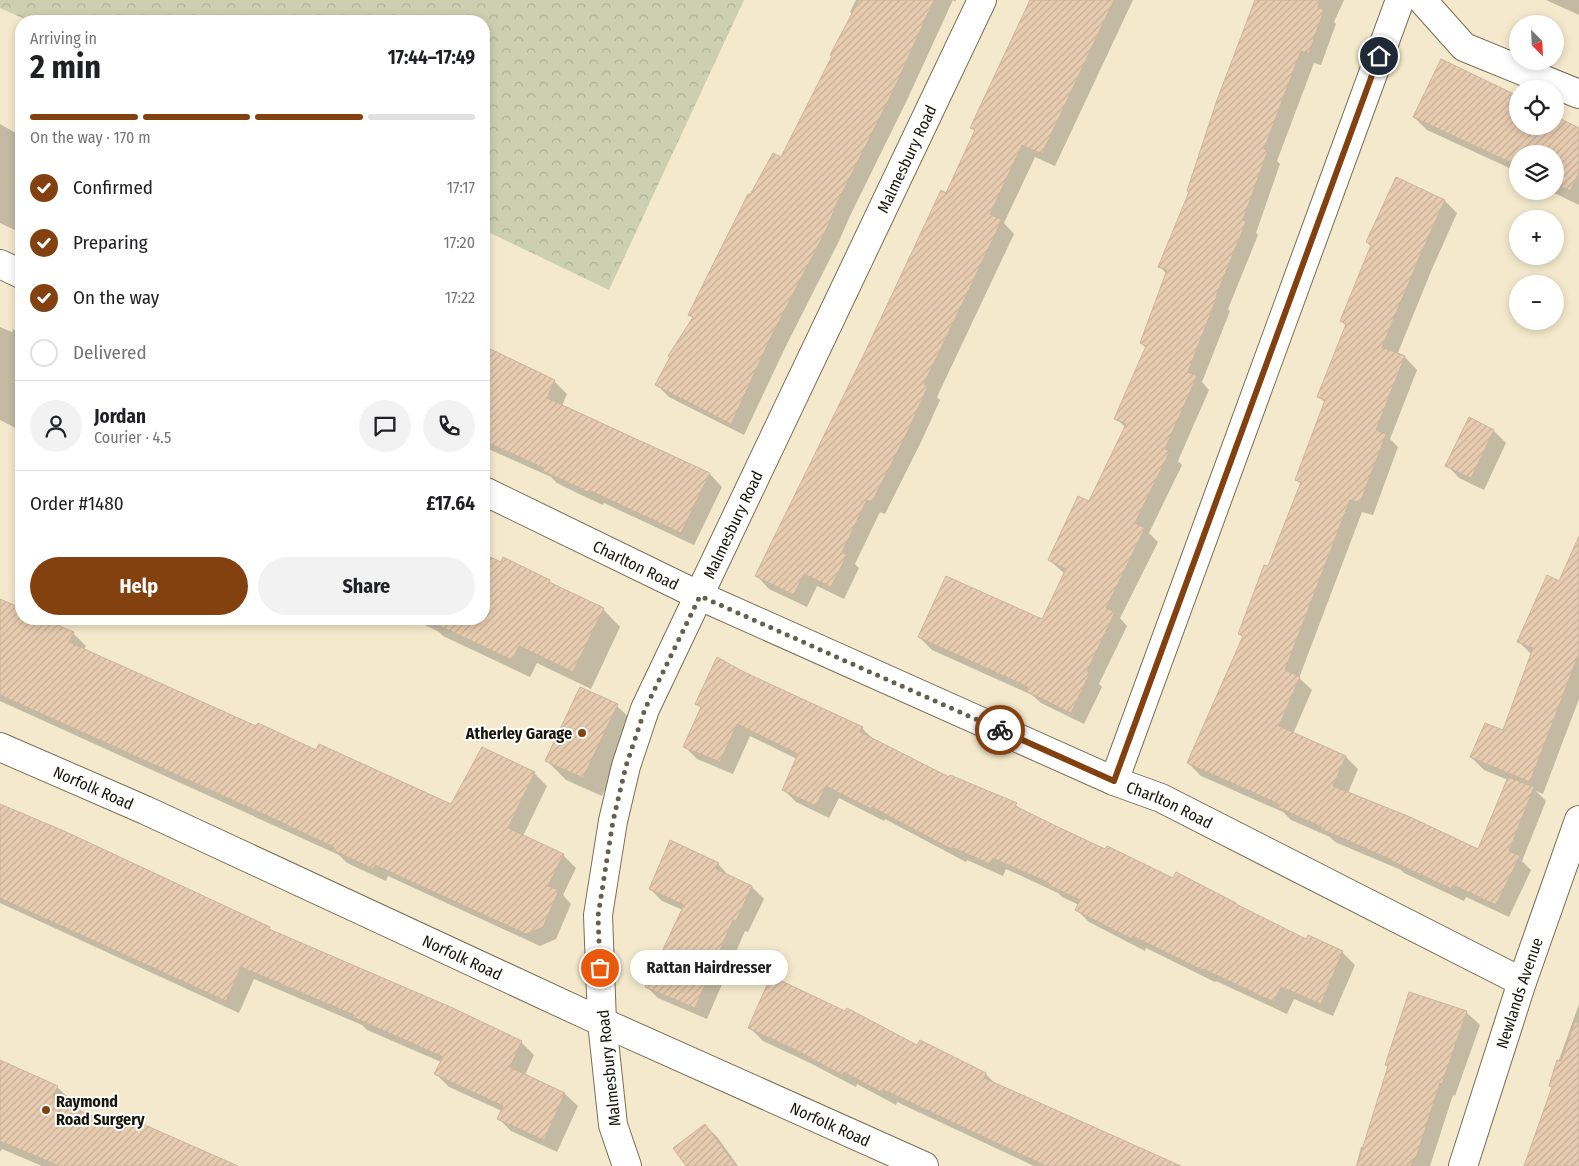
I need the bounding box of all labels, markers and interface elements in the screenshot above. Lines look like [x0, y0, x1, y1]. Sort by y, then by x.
north arrow [1509, 15, 1564, 70]
map controls [1509, 15, 1564, 330]
text: Arriving in [30, 29, 97, 48]
pin [1358, 35, 1400, 77]
icon: home [1365, 42, 1393, 70]
text: 17:44–17:49 [388, 46, 475, 69]
text: 2 min [30, 48, 101, 86]
button: locate [1509, 80, 1564, 135]
street label: Malmesbury Road [873, 102, 940, 216]
text: On the way · 170 m [30, 128, 150, 147]
button: layers [1509, 145, 1564, 200]
icon: check [30, 174, 58, 202]
text: Confirmed [73, 176, 153, 199]
text: 17:17 [447, 178, 475, 197]
button: + [1509, 210, 1564, 265]
icon: check [30, 229, 58, 257]
text: Preparing [73, 231, 148, 254]
text: 17:20 [443, 233, 475, 252]
button: − [1509, 275, 1564, 330]
icon: check [30, 284, 58, 312]
text: On the way [73, 286, 159, 309]
text: 17:22 [445, 288, 475, 307]
text: Delivered [73, 341, 147, 364]
button: person [30, 400, 82, 452]
button: chat [359, 400, 411, 452]
button: phone [423, 400, 475, 452]
text: Jordan [94, 405, 146, 428]
text: Courier · 4.5 [94, 428, 171, 447]
street label: Malmesbury Road [699, 468, 766, 581]
text: Order #1480 [30, 492, 124, 515]
text: £17.64 [426, 492, 475, 515]
street label: Charlton Road [590, 536, 682, 594]
button: Help [30, 557, 248, 615]
button: Share [258, 557, 475, 615]
courier [975, 705, 1025, 755]
icon: bike [986, 716, 1014, 744]
place label: Atherley Garage [465, 724, 572, 743]
marker: Atherley Garage [576, 727, 588, 739]
street label: Norfolk Road [51, 762, 137, 813]
street label: Charlton Road [1124, 777, 1216, 832]
street label: Norfolk Road [420, 931, 505, 984]
street label: Newlands Avenue [1492, 935, 1546, 1051]
pin [579, 947, 621, 989]
callout: Rattan Hairdresser [630, 950, 788, 986]
icon: bag [586, 954, 614, 982]
text: Rattan Hairdresser [647, 958, 771, 977]
street label: Malmesbury Road [593, 1009, 625, 1127]
place label: Raymond Road Surgery [56, 1092, 145, 1129]
street label: Norfolk Road [787, 1098, 873, 1150]
marker: Raymond Road Surgery [40, 1104, 52, 1116]

